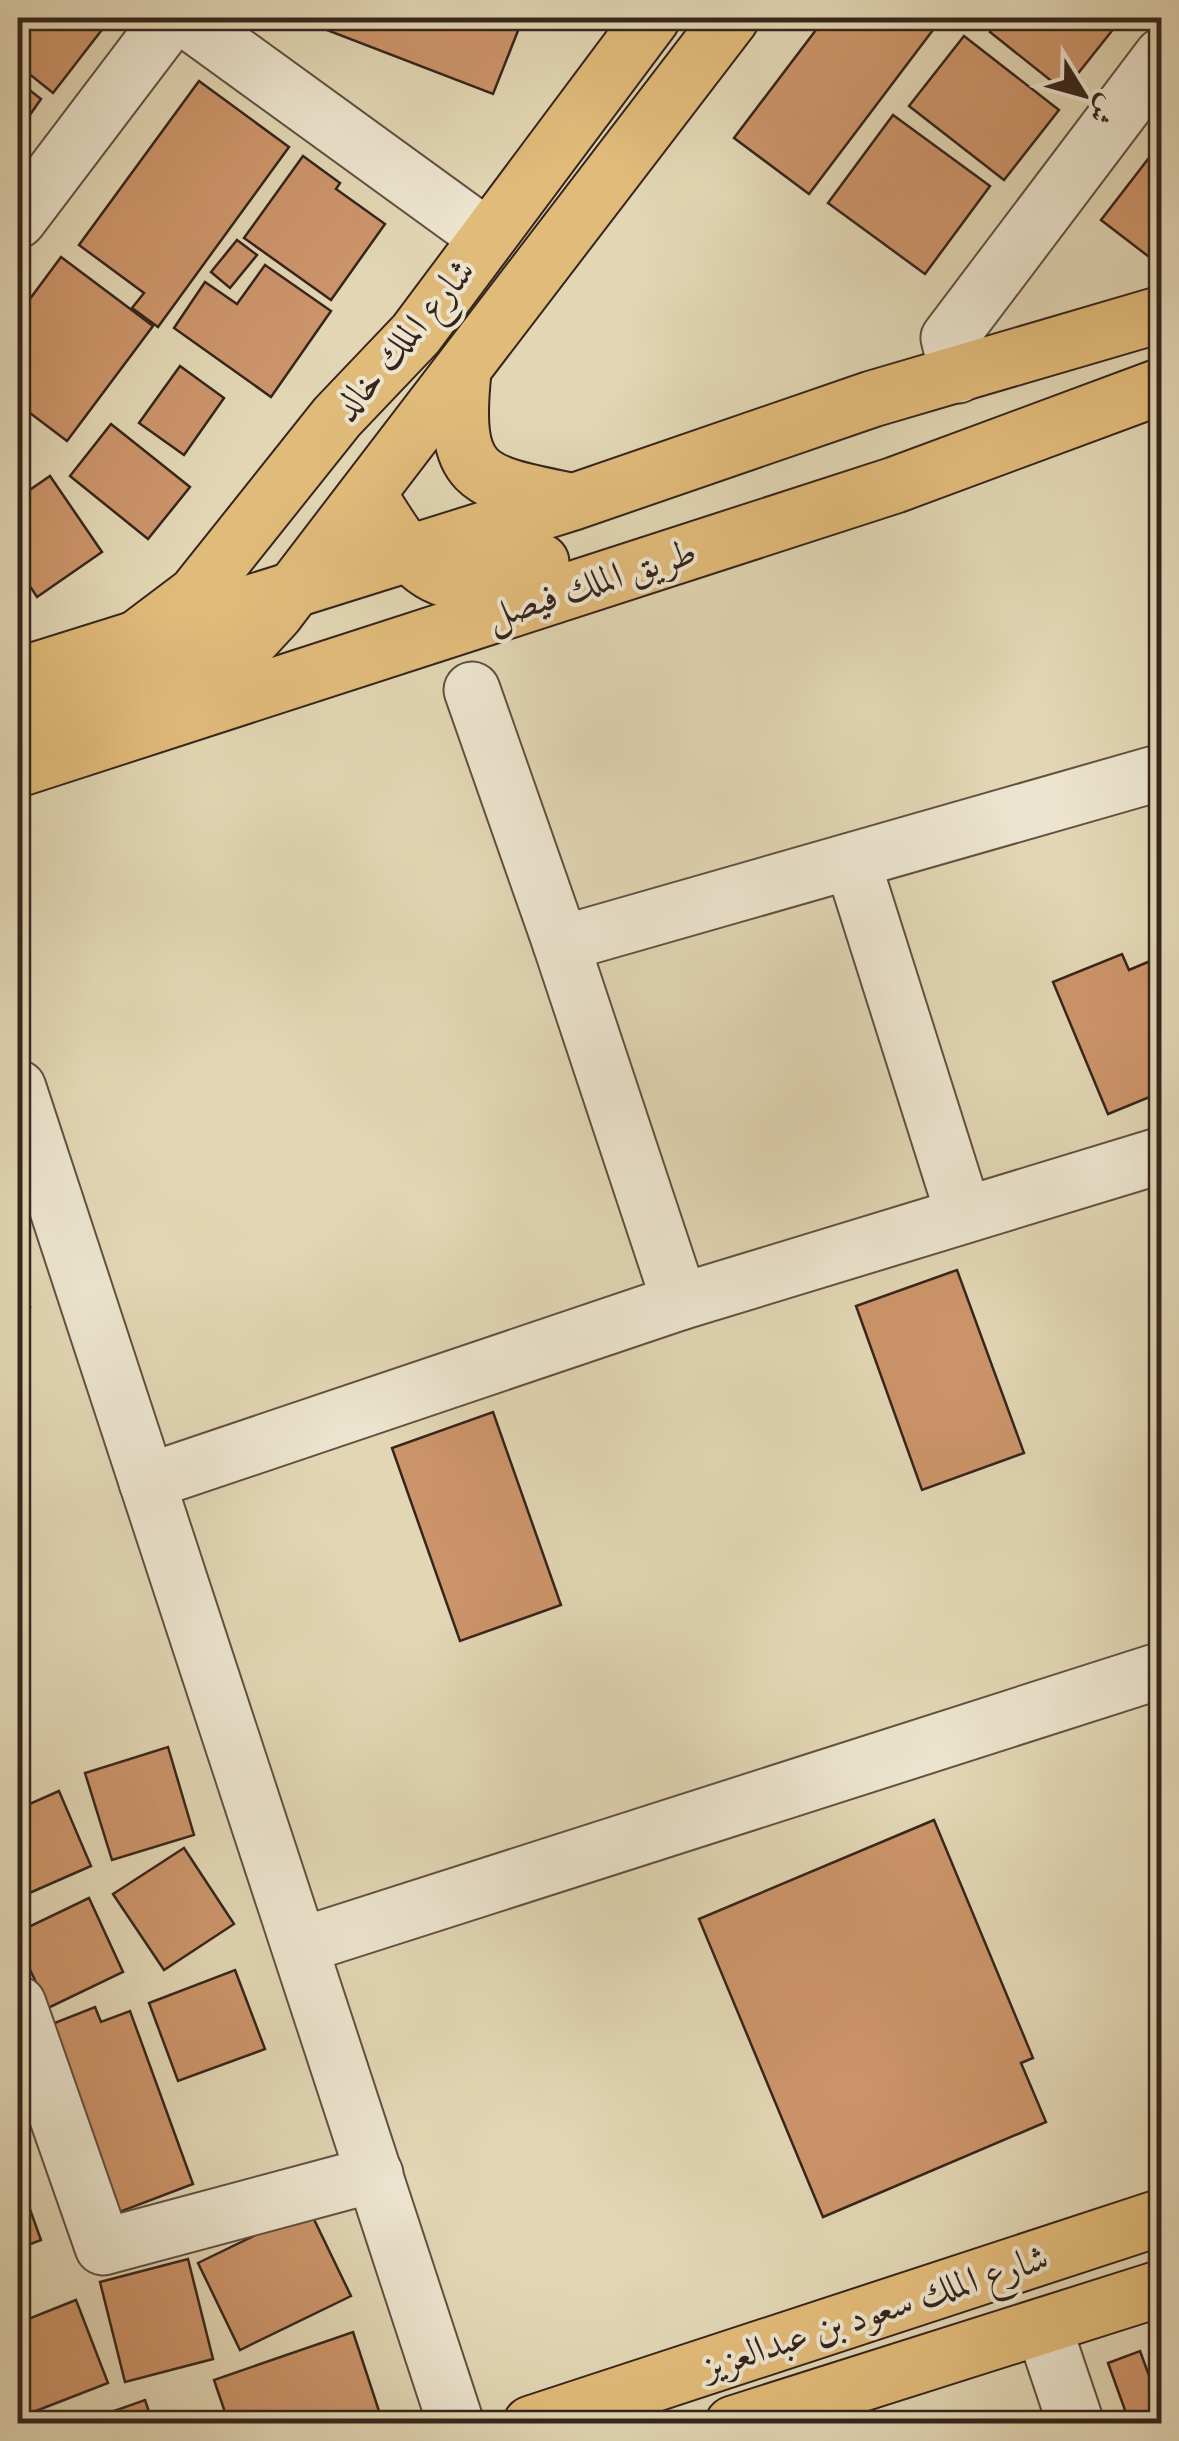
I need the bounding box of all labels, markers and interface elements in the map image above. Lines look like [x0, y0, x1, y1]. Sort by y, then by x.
north arrow [1034, 45, 1134, 145]
text: ش [1077, 85, 1126, 131]
street label: شارع الملك خالد [322, 248, 490, 435]
street label: طريق الملك فيصل [480, 527, 704, 646]
street label: شارع الملك سعود بن عبدالعزيز [692, 2233, 1056, 2397]

